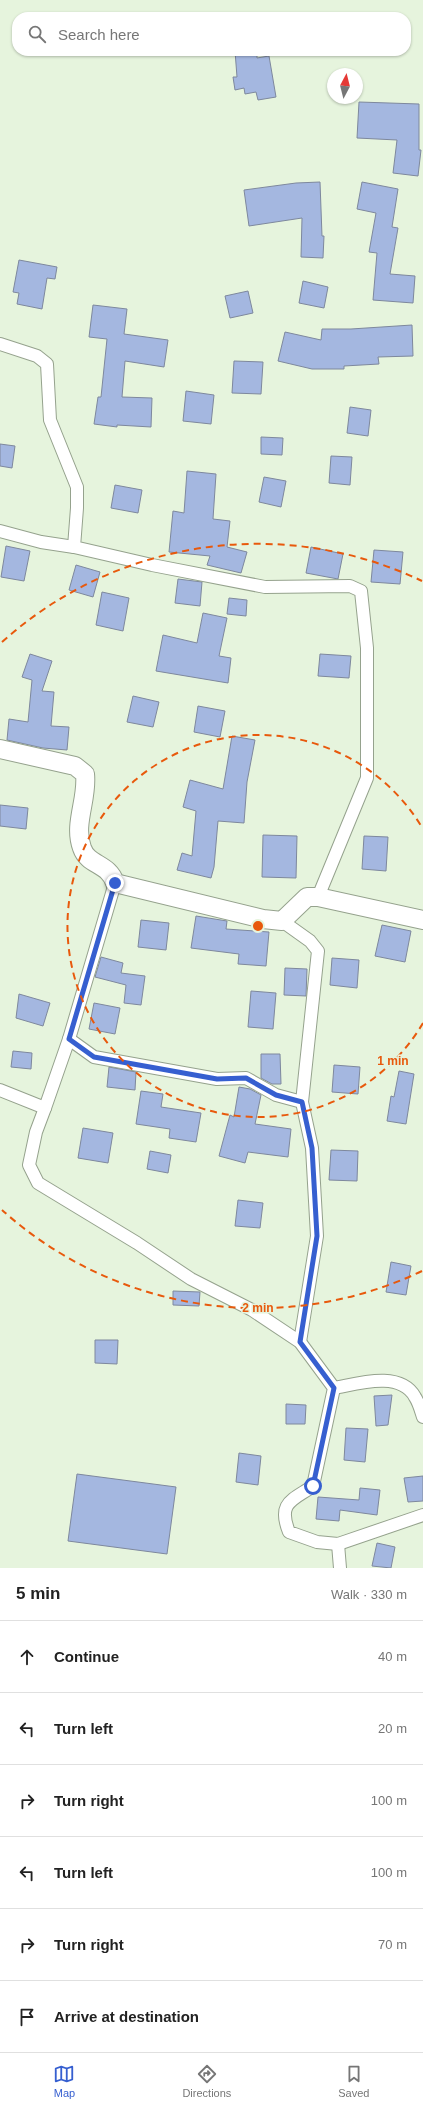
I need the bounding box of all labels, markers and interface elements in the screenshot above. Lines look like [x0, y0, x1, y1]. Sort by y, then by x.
search box [12, 12, 411, 56]
icon: search [26, 23, 48, 45]
text: Search here [58, 26, 140, 43]
north arrow [327, 68, 363, 104]
route end [106, 874, 124, 892]
centre of rings [251, 919, 265, 933]
text: 1 min [377, 1054, 409, 1068]
text: 2 min [242, 1301, 274, 1315]
route start [304, 1477, 322, 1495]
text: 5 min [16, 1584, 60, 1603]
text: Walk · 330 m [331, 1587, 407, 1602]
icon: ahead [16, 1646, 38, 1668]
text: Continue [54, 1648, 119, 1665]
text: 40 m [378, 1649, 407, 1664]
icon: left [16, 1718, 38, 1740]
text: Turn left [54, 1720, 113, 1737]
text: 20 m [378, 1721, 407, 1736]
icon: right [16, 1790, 38, 1812]
text: Turn right [54, 1792, 124, 1809]
text: 100 m [371, 1793, 407, 1808]
icon: left [16, 1862, 38, 1884]
text: Turn left [54, 1864, 113, 1881]
text: 100 m [371, 1865, 407, 1880]
icon: right [16, 1934, 38, 1956]
text: Turn right [54, 1936, 124, 1953]
text: 70 m [378, 1937, 407, 1952]
icon: arrive [16, 2006, 38, 2028]
text: Arrive at destination [54, 2008, 199, 2025]
tab: Map [53, 2063, 75, 2099]
tab: Directions [182, 2063, 231, 2099]
tab: Saved [338, 2063, 369, 2099]

